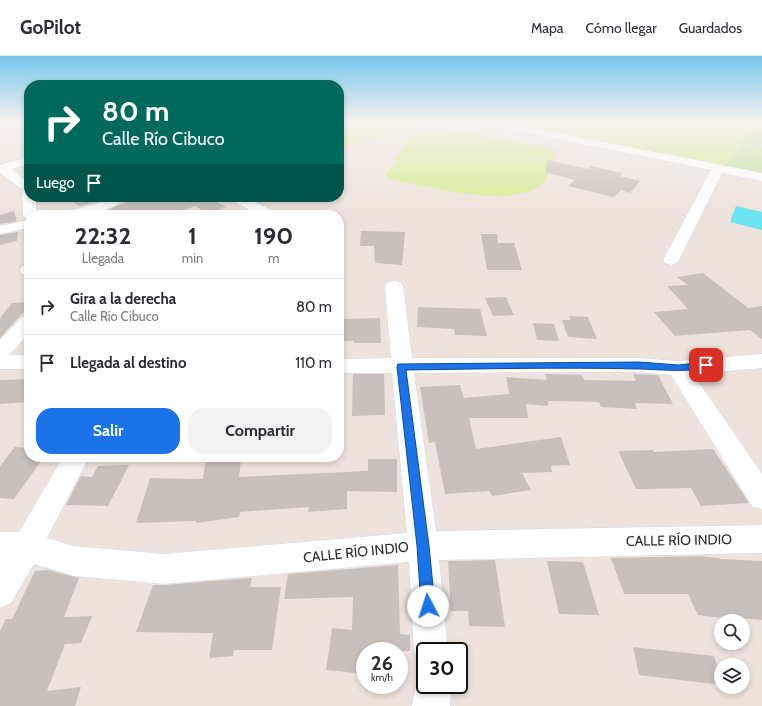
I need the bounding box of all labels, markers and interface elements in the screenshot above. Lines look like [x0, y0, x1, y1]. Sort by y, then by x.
text: GoPilot [20, 16, 81, 39]
text: Mapa [531, 19, 564, 37]
text: Cómo llegar [586, 19, 657, 37]
text: Guardados [679, 19, 742, 37]
text: 80 m [102, 94, 169, 128]
icon: right [36, 96, 88, 148]
text: Calle Río Cibuco [102, 128, 225, 150]
icon: arrive [83, 172, 105, 194]
text: Luego [36, 174, 75, 192]
text: 22:32 [75, 221, 131, 250]
text: 1 [188, 221, 197, 250]
text: 190 [254, 221, 293, 250]
text: Llegada [82, 250, 124, 266]
text: min [182, 250, 203, 266]
text: m [268, 250, 279, 266]
text: Gira a la derecha [70, 290, 176, 308]
icon: right [36, 296, 58, 318]
text: 80 m [296, 298, 332, 316]
text: Calle Río Cibuco [70, 308, 159, 324]
pin [689, 348, 723, 382]
icon: arrive [36, 352, 58, 374]
text: Llegada al destino [70, 354, 186, 372]
text: 110 m [295, 354, 332, 372]
icon: arrive [695, 354, 717, 376]
button: Salir [36, 408, 180, 454]
button: Compartir [188, 408, 332, 454]
street label: CALLE RÍO INDIO [626, 530, 732, 550]
street label: CALLE RÍO INDIO [302, 537, 410, 566]
position arrow [407, 585, 449, 627]
map controls [714, 614, 750, 694]
button: search [714, 614, 750, 650]
speed limit sign: 30 [416, 642, 468, 694]
text: 26 [371, 651, 393, 675]
button: layers [714, 658, 750, 694]
text: km/h [371, 671, 393, 684]

